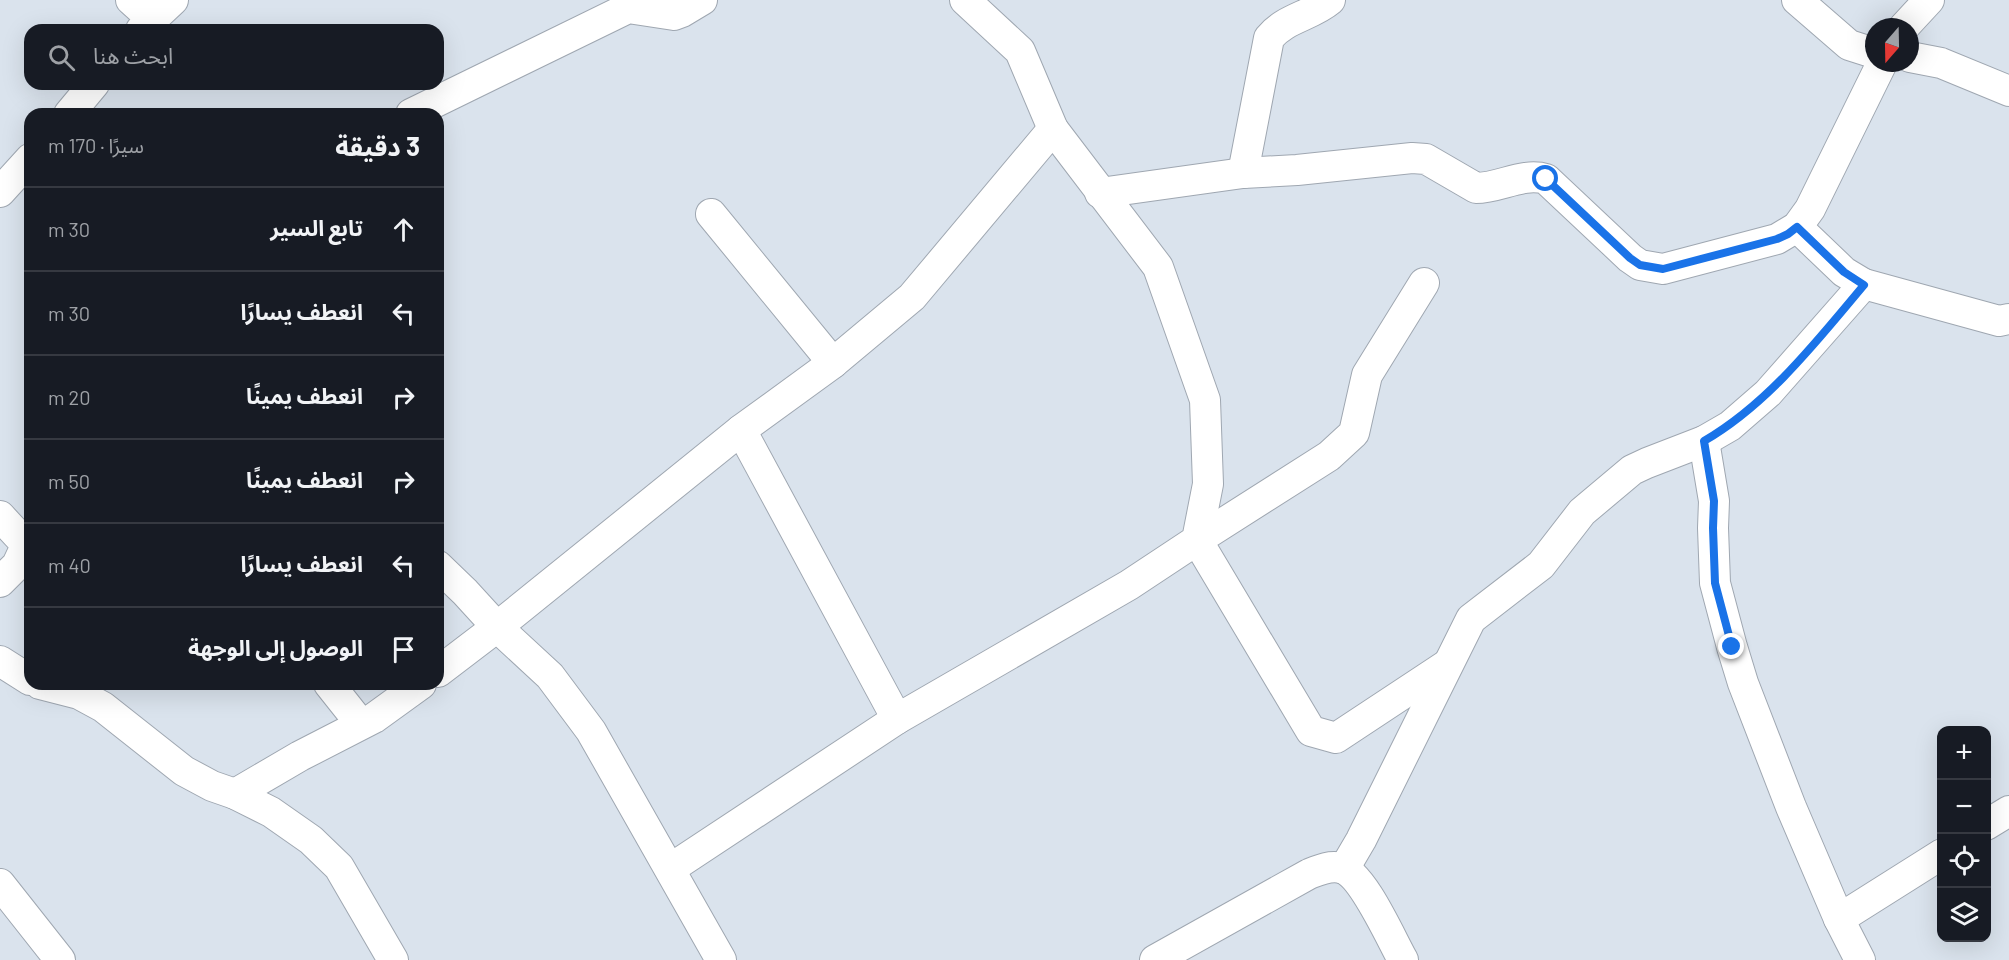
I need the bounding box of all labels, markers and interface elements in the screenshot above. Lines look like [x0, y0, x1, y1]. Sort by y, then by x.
north arrow [1865, 18, 1919, 72]
search box [24, 24, 444, 90]
icon: search [45, 41, 78, 74]
text: ابحث هنا [93, 42, 173, 68]
text: 3 دقيقة [335, 130, 420, 161]
text: سيرًا · 170 m [48, 133, 144, 157]
route start [1532, 165, 1558, 191]
icon: ahead [387, 213, 420, 246]
text: تابع السير [270, 214, 363, 240]
text: 30 m [48, 217, 90, 241]
icon: left [387, 297, 420, 330]
text: انعطف يسارًا [240, 298, 363, 324]
text: 30 m [48, 301, 90, 325]
icon: right [387, 381, 420, 414]
text: انعطف يمينًا [246, 382, 363, 408]
text: 20 m [48, 385, 91, 409]
icon: right [387, 465, 420, 498]
text: انعطف يمينًا [246, 466, 363, 492]
text: 50 m [48, 469, 90, 493]
icon: left [387, 549, 420, 582]
text: انعطف يسارًا [240, 550, 363, 576]
text: 40 m [48, 553, 91, 577]
icon: arrive [387, 633, 420, 666]
route end [1718, 633, 1744, 659]
text: الوصول إلى الوجهة [188, 634, 363, 660]
map controls [1937, 726, 1991, 942]
button: + [1937, 726, 1991, 780]
button: − [1937, 780, 1991, 834]
button: locate [1937, 834, 1991, 888]
button: layers [1937, 888, 1991, 942]

